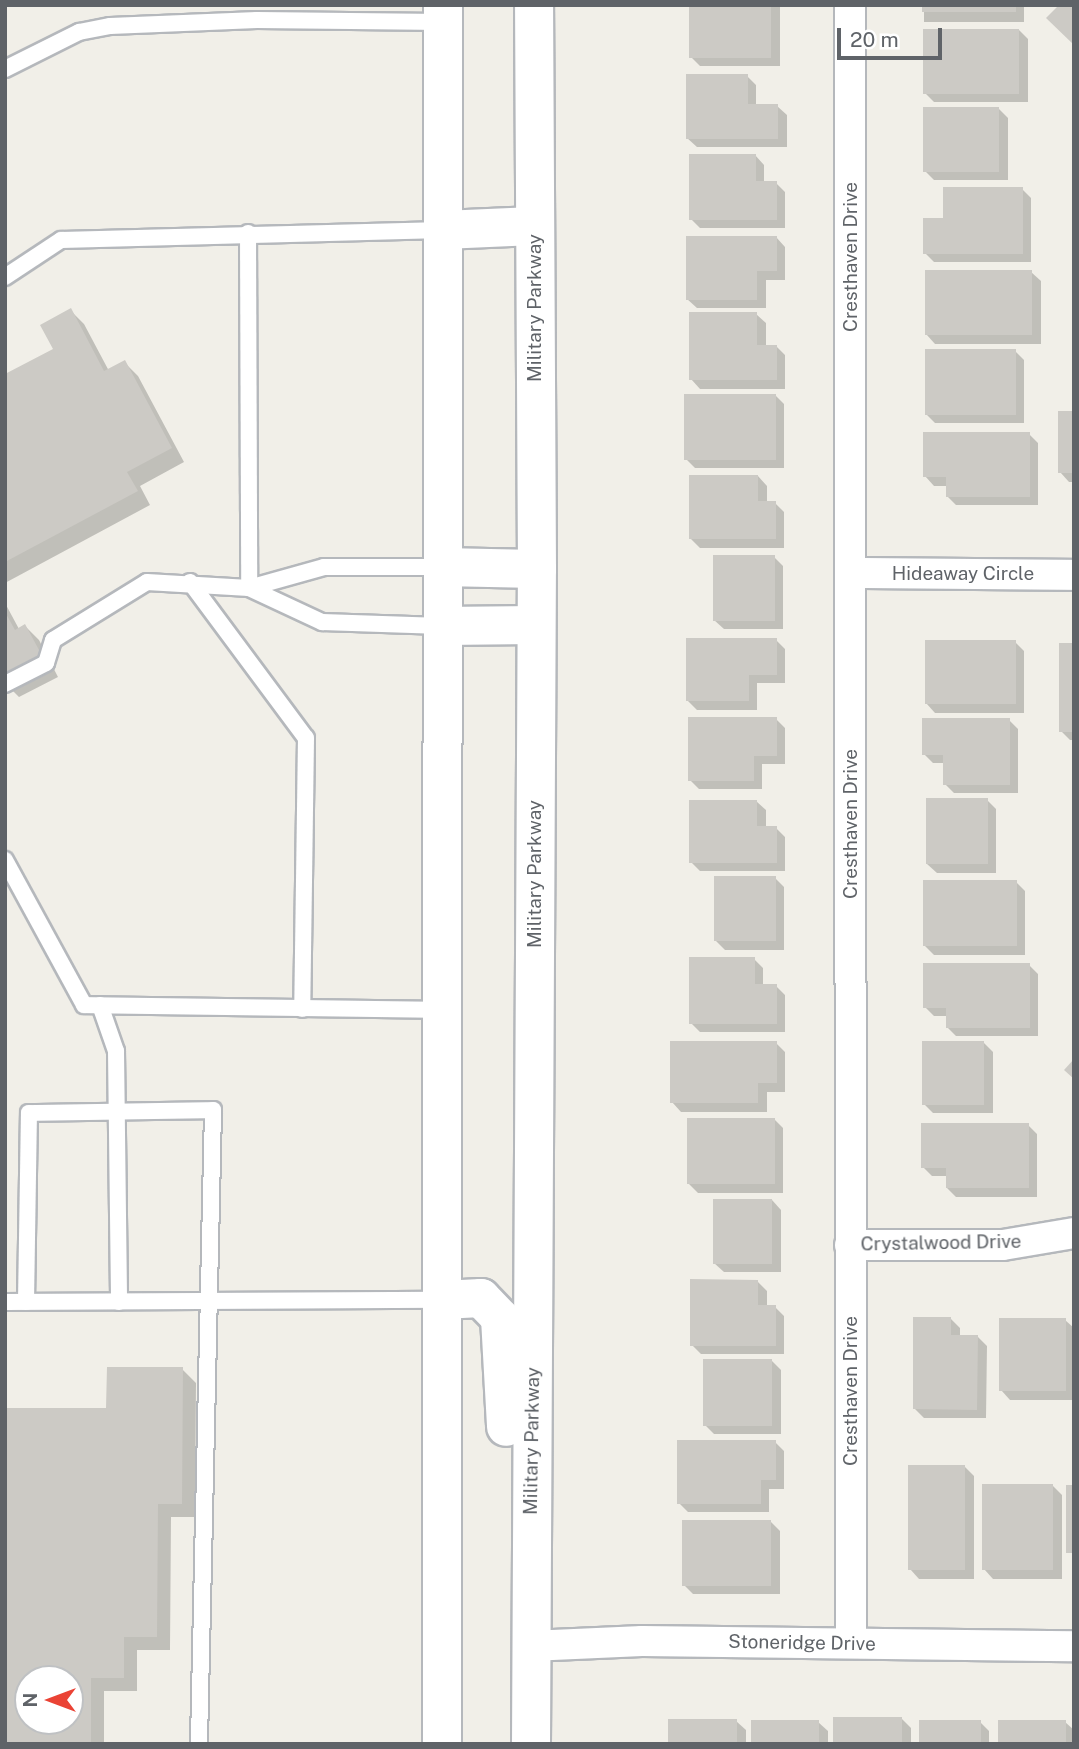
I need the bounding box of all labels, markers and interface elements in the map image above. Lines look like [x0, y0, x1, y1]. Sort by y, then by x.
scale bar [841, 14, 946, 58]
text: 20 m [850, 27, 899, 52]
street label: Cresthaven Drive [840, 182, 862, 332]
street label: Military Parkway [524, 234, 546, 382]
street label: Hideaway Circle [892, 563, 1034, 585]
street label: Cresthaven Drive [840, 749, 862, 899]
street label: Military Parkway [524, 800, 546, 948]
street label: Crystalwood Drive [860, 1230, 1022, 1256]
street label: Cresthaven Drive [840, 1316, 862, 1466]
street label: Military Parkway [519, 1367, 545, 1515]
street label: Stoneridge Drive [728, 1630, 876, 1656]
north arrow [14, 1665, 84, 1735]
text: N [19, 1693, 41, 1707]

